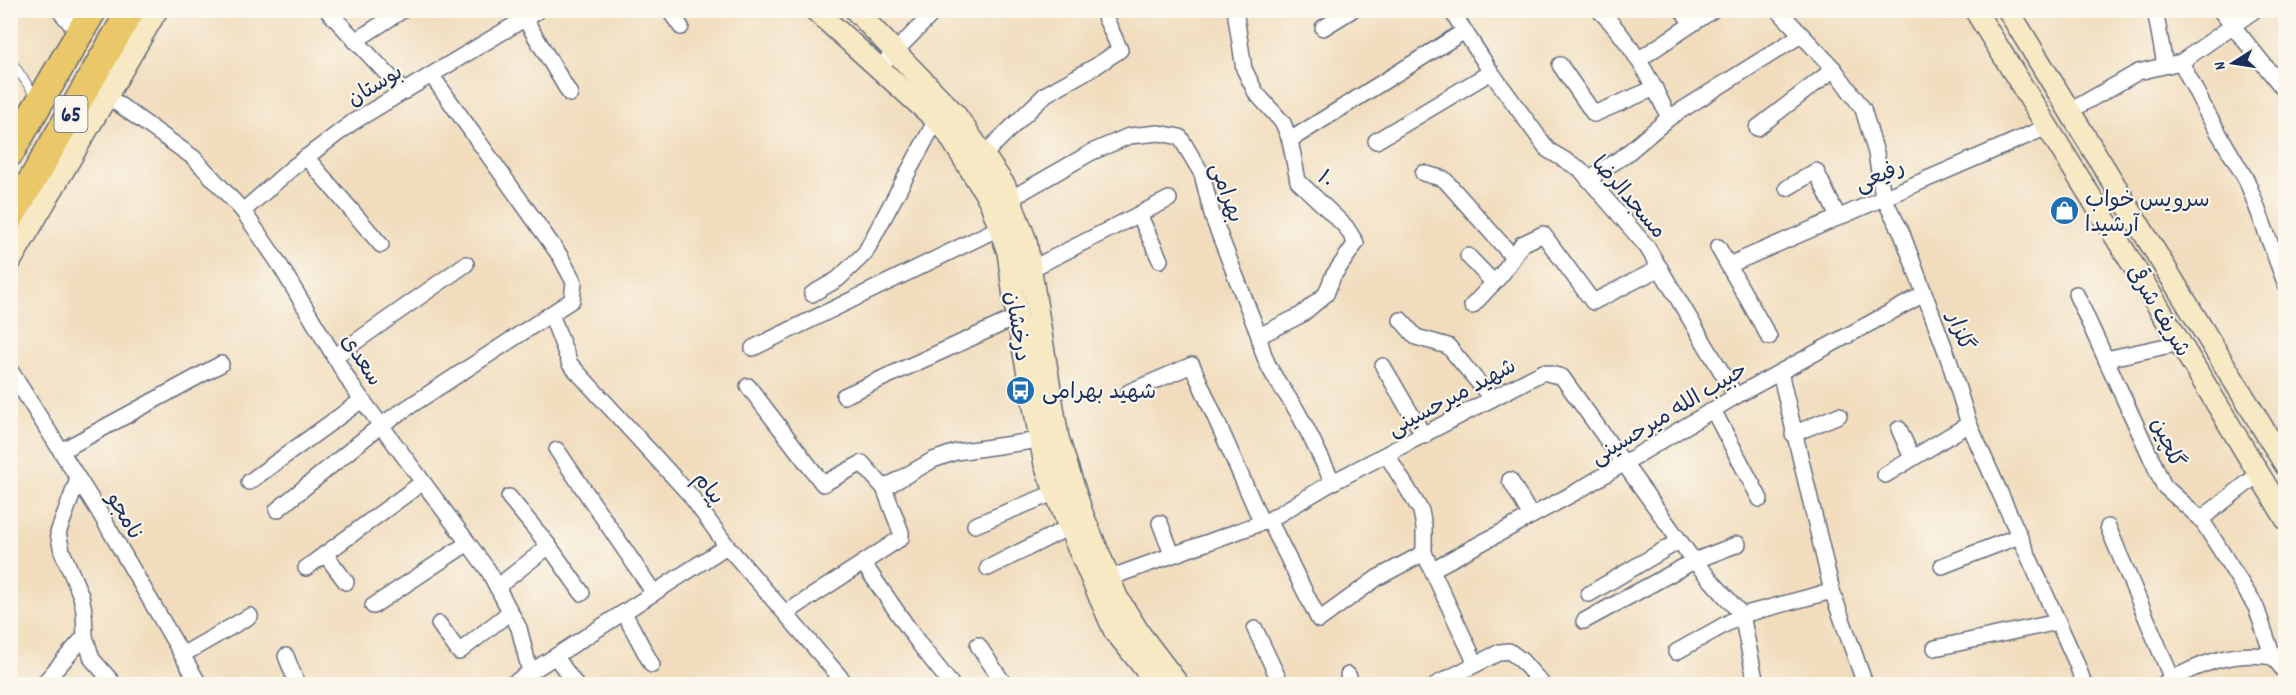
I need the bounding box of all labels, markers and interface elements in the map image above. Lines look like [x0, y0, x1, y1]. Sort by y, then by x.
north arrow [2203, 33, 2263, 93]
street label: بوستان [342, 58, 410, 116]
text: N [2209, 59, 2233, 72]
road number: 65 [54, 96, 88, 132]
street label: مسجدالرضا [1583, 150, 1672, 247]
street label: رفیعی [1851, 153, 1910, 201]
street label: بهرامی [1200, 159, 1249, 227]
street label: ۱۰ [1308, 164, 1341, 197]
place label: سرویس خواب آرشیدا [2085, 186, 2210, 242]
shop icon: سرویس خواب آرشیدا [2048, 195, 2080, 227]
street label: شریف شرقی [2117, 259, 2198, 364]
street label: درخشان [995, 289, 1036, 364]
street label: گلزار [1937, 307, 1980, 356]
street label: سعدی [331, 328, 389, 393]
street label: شهید میرحسینی [1383, 352, 1522, 446]
street label: حبیب الله میرحسینی [1585, 356, 1754, 474]
bus stop icon: شهید بهرامی [1005, 374, 1037, 406]
place label: شهید بهرامی [1042, 378, 1156, 409]
street label: گلچین [2141, 413, 2191, 474]
street label: پیام [684, 466, 730, 513]
street label: نامجو [96, 486, 149, 546]

